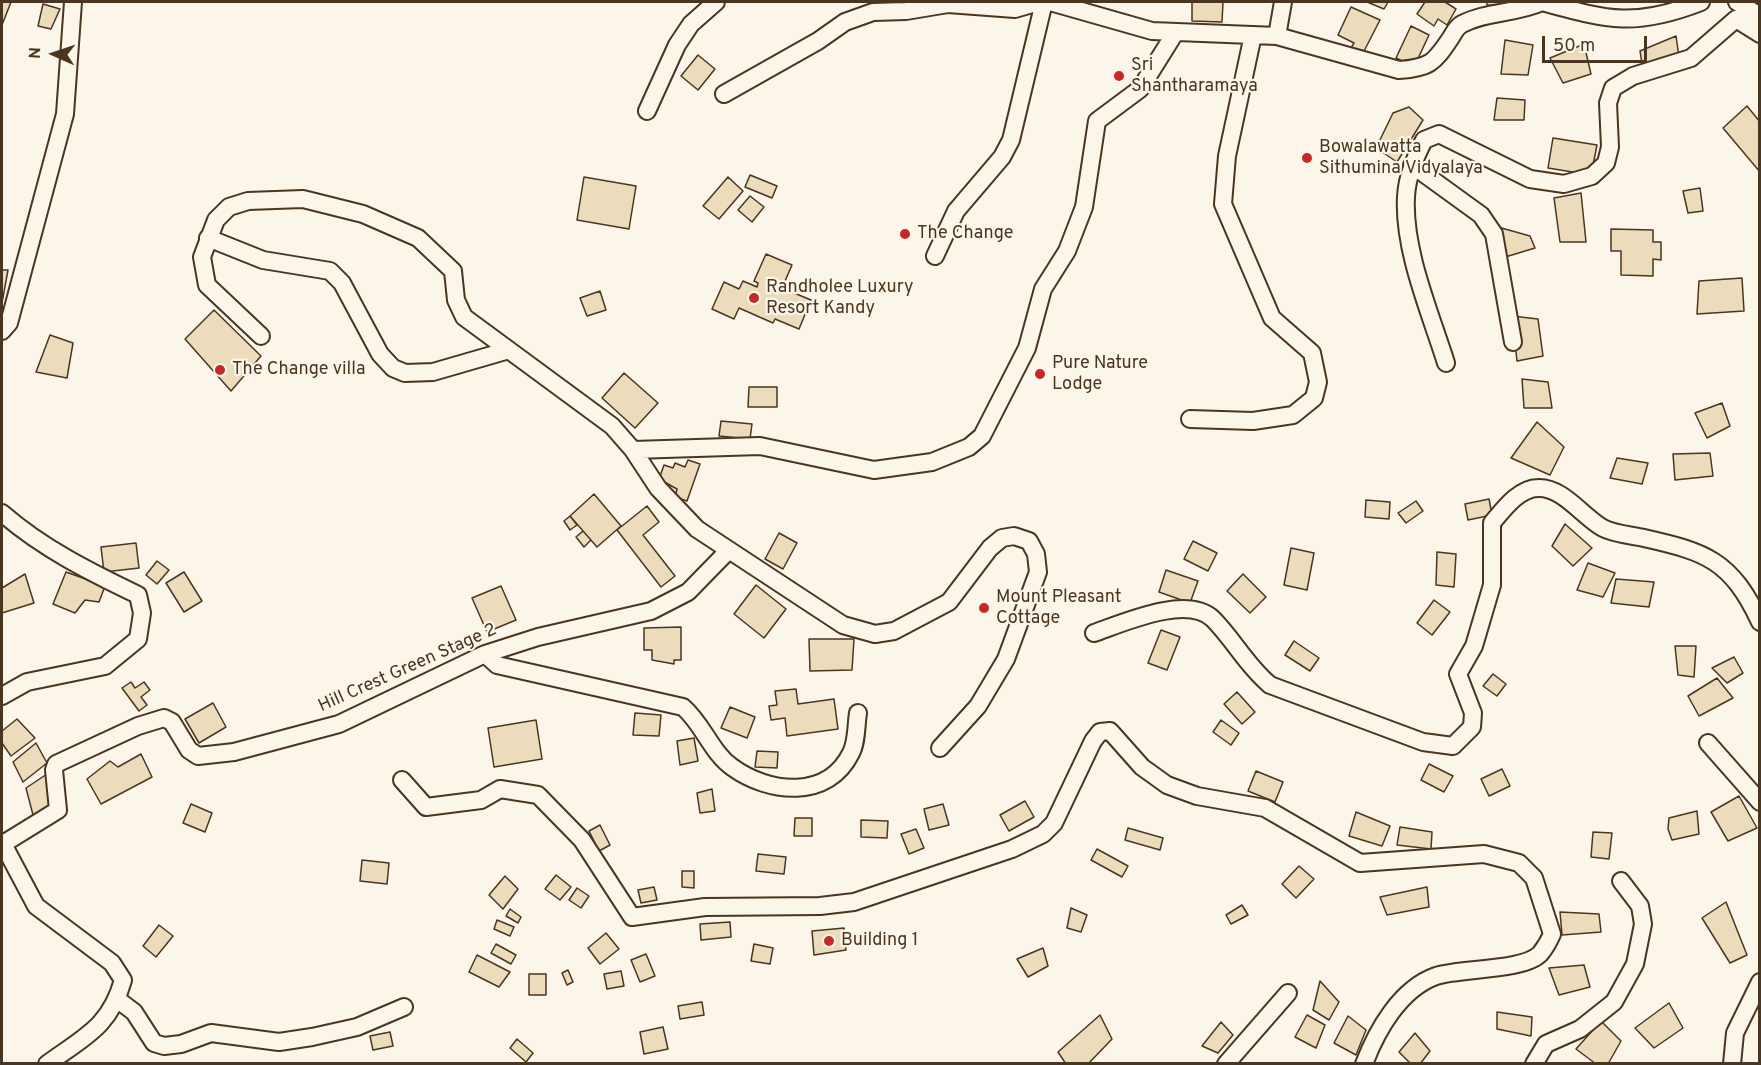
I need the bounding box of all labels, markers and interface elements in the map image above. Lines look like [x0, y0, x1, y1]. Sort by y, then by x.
north arrow [24, 24, 84, 84]
scale bar [1545, 24, 1650, 62]
text: 50 m [1553, 35, 1595, 58]
text: N [26, 47, 46, 59]
place label: Sri Shantharamaya [1131, 55, 1258, 98]
marker: Sri Shantharamaya [1112, 69, 1126, 83]
place label: Bowalawatta Sithumina Vidyalaya [1319, 137, 1483, 180]
marker: Bowalawatta Sithumina Vidyalaya [1300, 151, 1314, 165]
place label: The Change [917, 223, 1014, 245]
marker: The Change [898, 227, 912, 241]
place label: Randholee Luxury Resort Kandy [766, 277, 913, 320]
marker: Randholee Luxury Resort Kandy [747, 291, 761, 305]
place label: Pure Nature Lodge [1052, 353, 1148, 395]
place label: The Change villa [232, 359, 365, 381]
marker: The Change villa [213, 363, 227, 377]
marker: Pure Nature Lodge [1033, 367, 1047, 381]
place label: Mount Pleasant Cottage [996, 587, 1121, 630]
marker: Mount Pleasant Cottage [977, 601, 991, 615]
street label: Hill Crest Green Stage 2 [315, 620, 501, 718]
place label: Building 1 [841, 930, 918, 952]
marker: Building 1 [822, 934, 836, 948]

